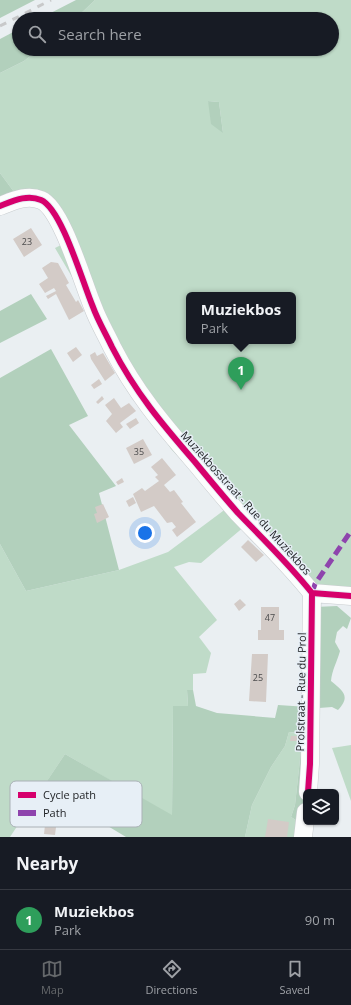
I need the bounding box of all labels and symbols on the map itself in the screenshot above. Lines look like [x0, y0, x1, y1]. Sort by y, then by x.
house number: 23 [22, 235, 32, 248]
pin: 1 [228, 357, 254, 390]
street label: Muziekbosstraat - Rue du Muziekbos [178, 428, 315, 578]
house number: 35 [134, 445, 144, 458]
your location [135, 523, 155, 543]
house number: 47 [265, 611, 275, 624]
street label: Prolstraat - Rue du Prol [292, 632, 309, 752]
house number: 25 [253, 671, 263, 684]
legend [10, 781, 142, 827]
text: Cycle path [43, 787, 96, 802]
text: Path [43, 805, 66, 820]

